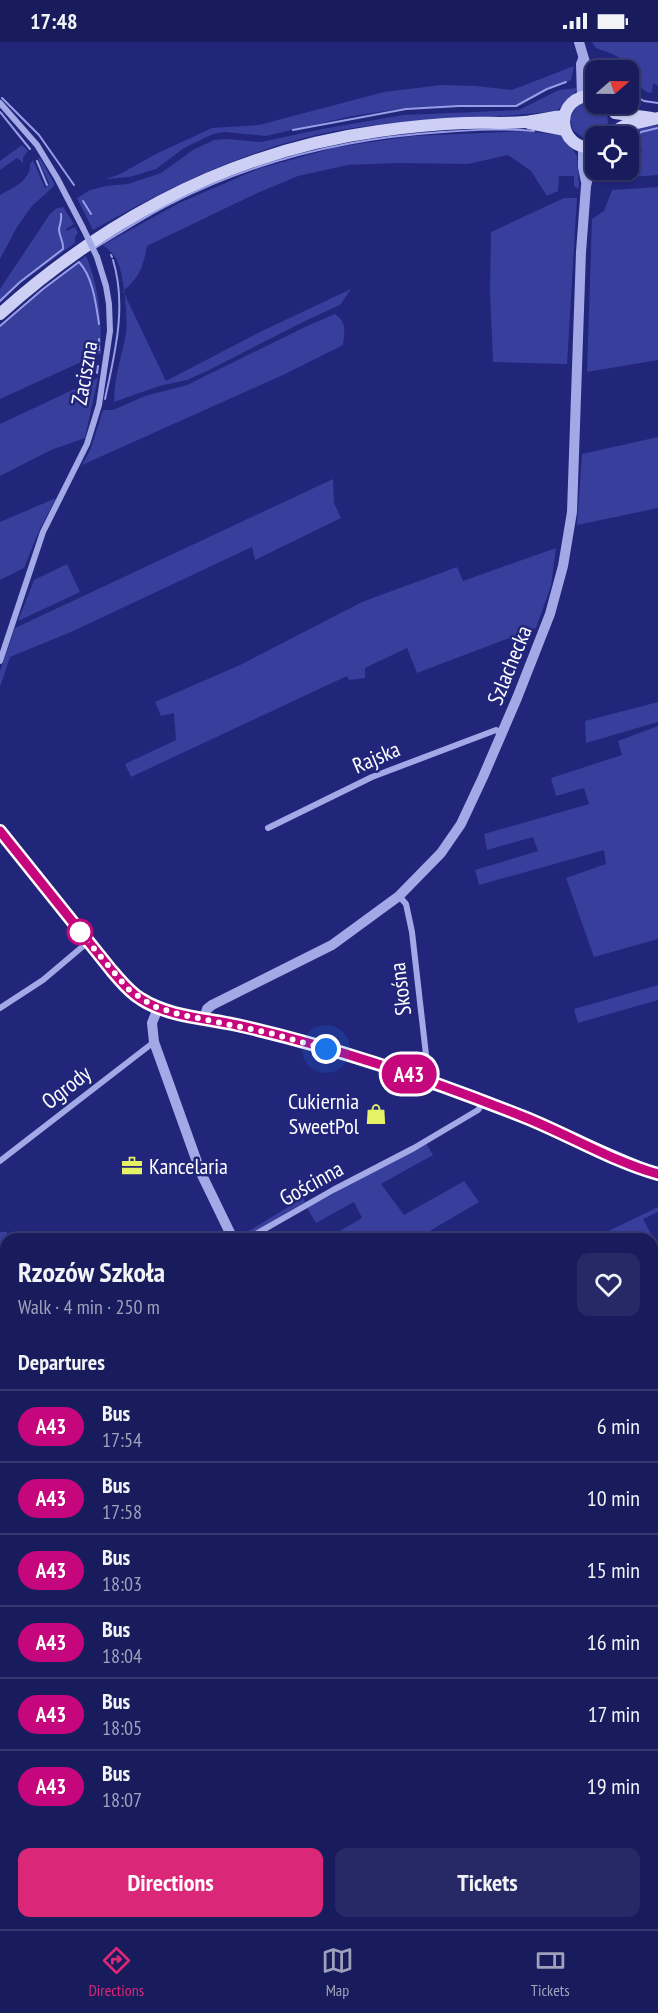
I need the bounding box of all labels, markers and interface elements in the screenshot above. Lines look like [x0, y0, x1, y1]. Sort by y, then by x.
text: 17:48 [30, 7, 78, 35]
north arrow [585, 60, 639, 114]
map controls [585, 60, 639, 180]
button: locate [585, 126, 639, 180]
street label: Zaciszna [65, 339, 103, 407]
street label: Szlachecka [480, 621, 538, 709]
street label: Rajska [348, 735, 404, 779]
unlabelled marker [67, 919, 93, 945]
street label: Skośna [383, 961, 417, 1017]
your location [311, 1034, 341, 1064]
line badge: A43 [374, 1054, 444, 1094]
street label: Ogrody [36, 1059, 97, 1115]
text: A43 [394, 1061, 424, 1088]
place label: Cukiernia SweetPol [288, 1087, 360, 1140]
shop icon: Cukiernia SweetPol [364, 1102, 388, 1126]
place label: Kancelaria [149, 1152, 228, 1180]
office icon: Kancelaria [120, 1154, 144, 1178]
street label: Gościnna [274, 1154, 348, 1212]
text: Rzozów Szkoła [18, 1253, 165, 1290]
button: heart [577, 1253, 640, 1316]
text: Walk · 4 min · 250 m [18, 1294, 160, 1320]
text: Departures [18, 1348, 105, 1376]
text: Bus [102, 1399, 130, 1427]
text: 6 min [597, 1412, 640, 1440]
text: A43 [36, 1413, 66, 1440]
text: 17:54 [102, 1427, 142, 1453]
text: Bus [102, 1471, 130, 1499]
text: 10 min [587, 1484, 640, 1512]
text: A43 [36, 1485, 66, 1512]
text: 17:58 [102, 1499, 142, 1525]
text: Bus [102, 1543, 130, 1571]
text: 15 min [587, 1556, 640, 1584]
text: A43 [36, 1557, 66, 1584]
text: 18:03 [102, 1571, 142, 1597]
text: Bus [102, 1615, 130, 1643]
text: 16 min [587, 1628, 640, 1656]
text: A43 [36, 1629, 66, 1656]
text: 18:04 [102, 1643, 142, 1669]
text: Bus [102, 1687, 130, 1715]
text: 17 min [588, 1700, 640, 1728]
text: A43 [36, 1701, 66, 1728]
text: 18:05 [102, 1715, 142, 1741]
text: Bus [102, 1759, 130, 1787]
text: 19 min [587, 1772, 640, 1800]
text: A43 [36, 1773, 66, 1800]
text: 18:07 [102, 1787, 142, 1813]
button: Directions [18, 1848, 323, 1917]
button: Tickets [335, 1848, 640, 1917]
tab: Directions [88, 1944, 144, 2000]
tab: Map [321, 1944, 354, 2000]
tab: Tickets [531, 1944, 570, 2000]

